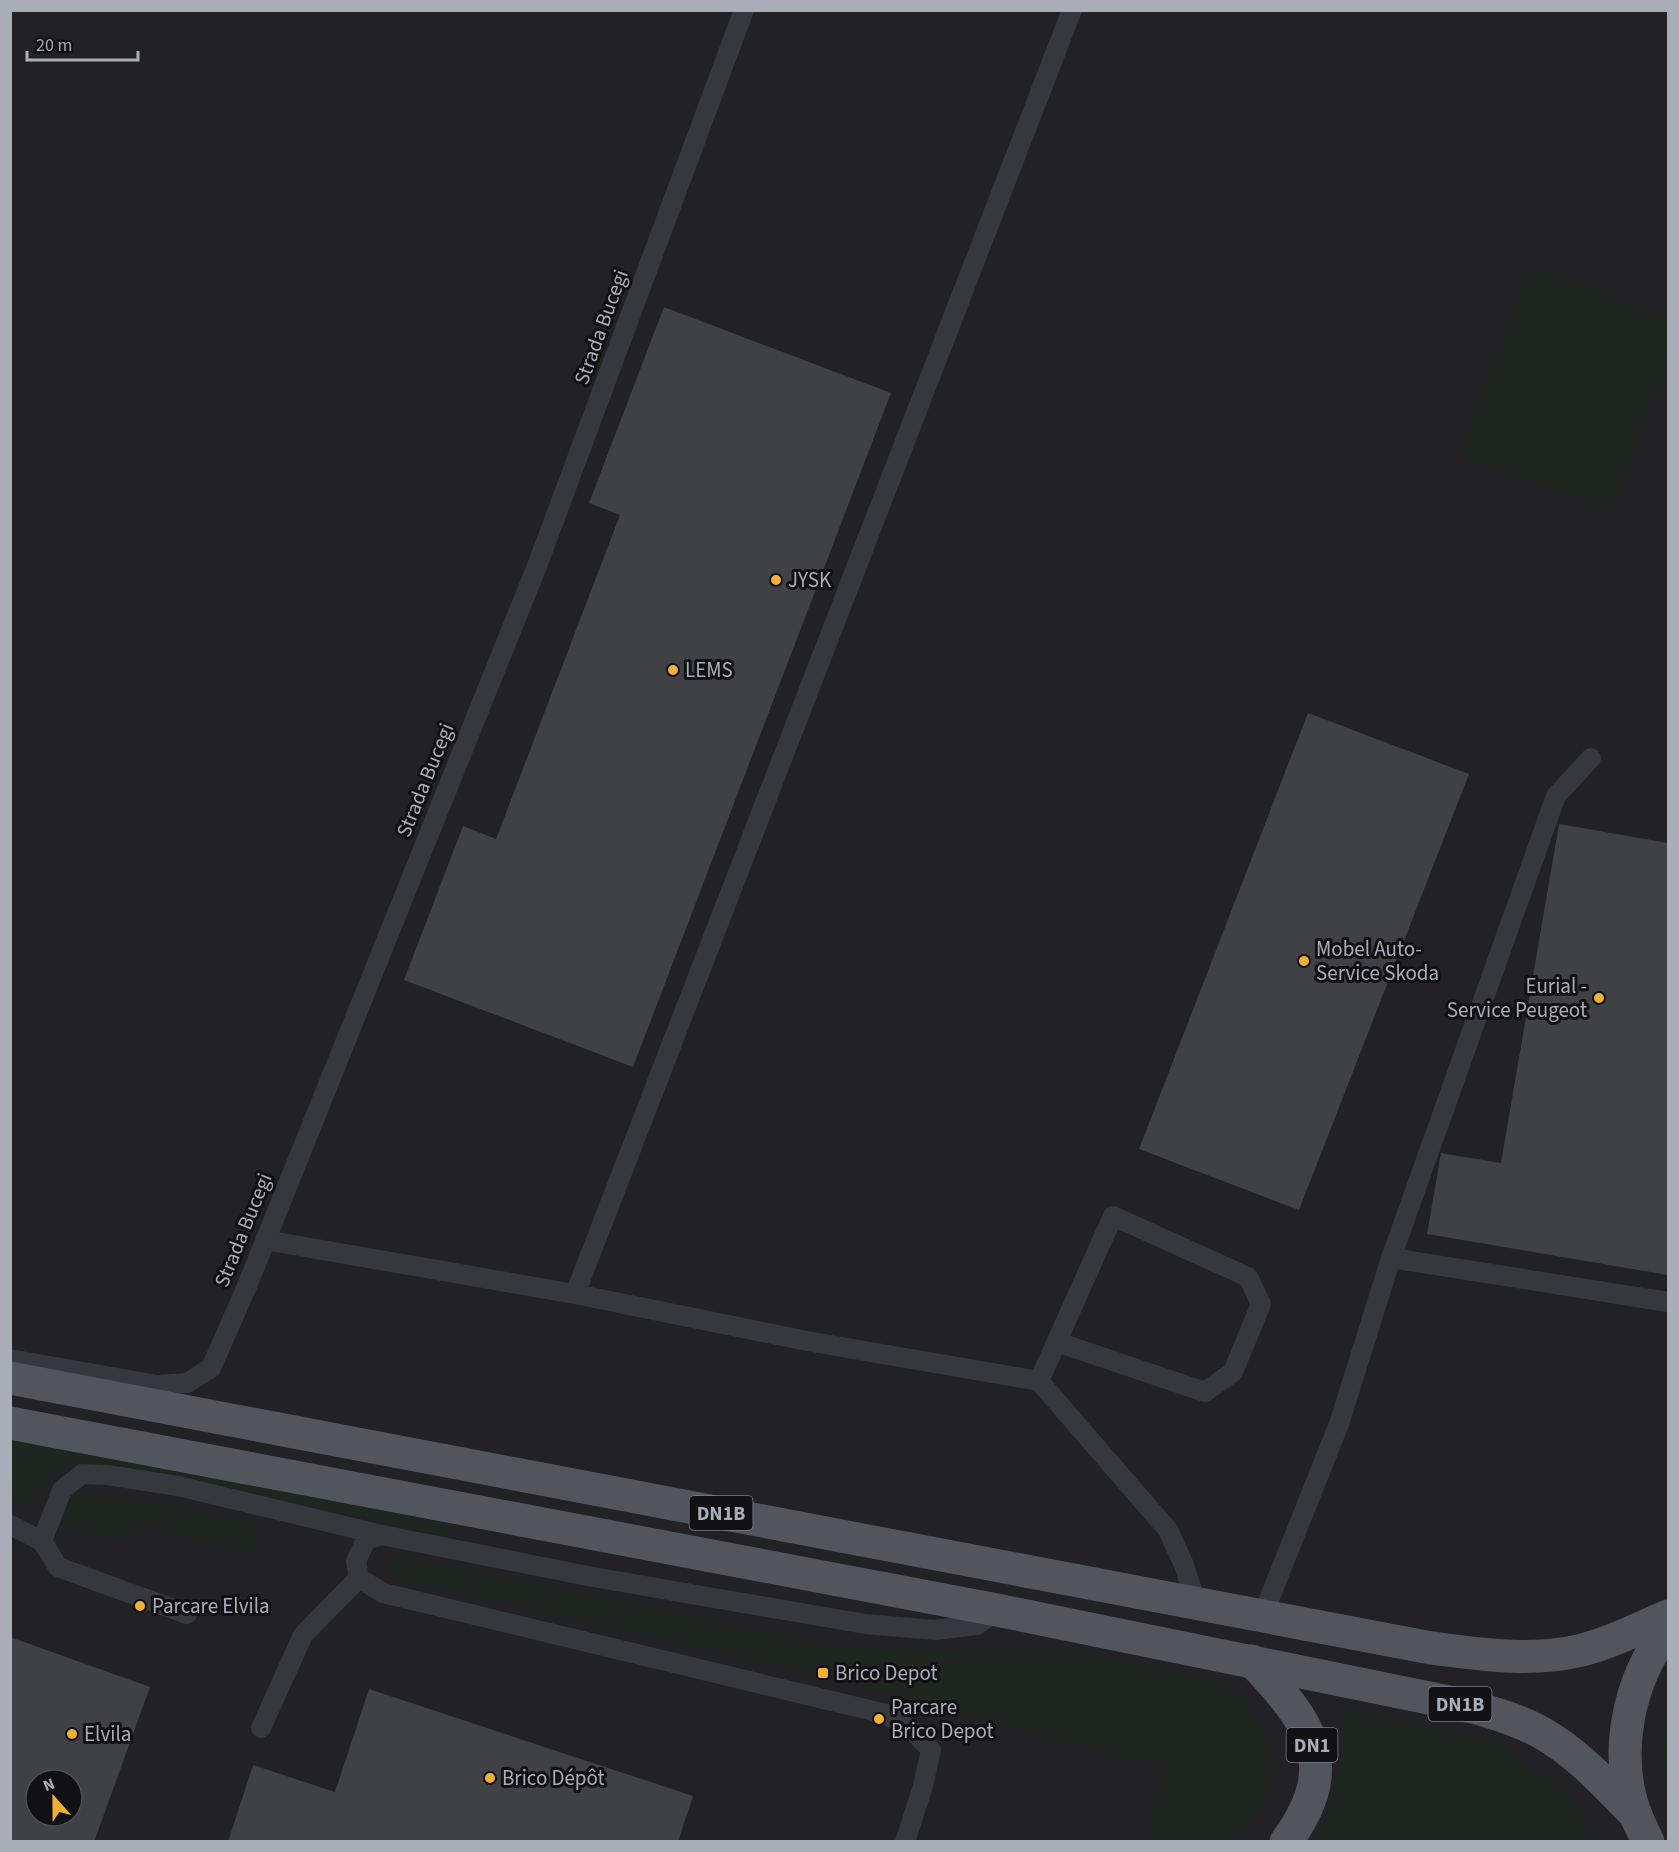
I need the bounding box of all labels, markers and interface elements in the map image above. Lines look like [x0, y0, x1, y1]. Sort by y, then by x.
scale bar [27, 24, 138, 62]
text: 20 m [36, 33, 72, 58]
street label: Strada Bucegi [566, 265, 636, 389]
place label: JYSK [788, 565, 832, 595]
marker: JYSK [769, 573, 783, 587]
place label: LEMS [685, 655, 733, 685]
marker: LEMS [666, 663, 680, 677]
street label: Strada Bucegi [389, 719, 461, 841]
place label: Mobel Auto- Service Skoda [1316, 934, 1439, 988]
marker: Mobel Auto- Service Skoda [1297, 954, 1311, 968]
place label: Eurial - Service Peugeot [1447, 971, 1587, 1025]
marker: Eurial - Service Peugeot [1592, 991, 1606, 1005]
street label: Strada Bucegi [207, 1169, 279, 1291]
road number: DN1B [690, 1496, 752, 1530]
place label: Parcare Elvila [152, 1591, 270, 1621]
marker: Parcare Elvila [133, 1599, 147, 1613]
place label: Brico Depot [835, 1658, 938, 1688]
marker: Brico Depot [816, 1666, 830, 1680]
road number: DN1B [1428, 1687, 1492, 1721]
place label: Parcare Brico Depot [891, 1692, 994, 1746]
marker: Parcare Brico Depot [872, 1712, 886, 1726]
place label: Elvila [84, 1719, 131, 1749]
marker: Elvila [65, 1727, 79, 1741]
road number: DN1 [1286, 1728, 1338, 1762]
place label: Brico Dépôt [502, 1763, 605, 1793]
north arrow [24, 1768, 84, 1828]
marker: Brico Dépôt [483, 1771, 497, 1785]
text: N [40, 1773, 58, 1797]

